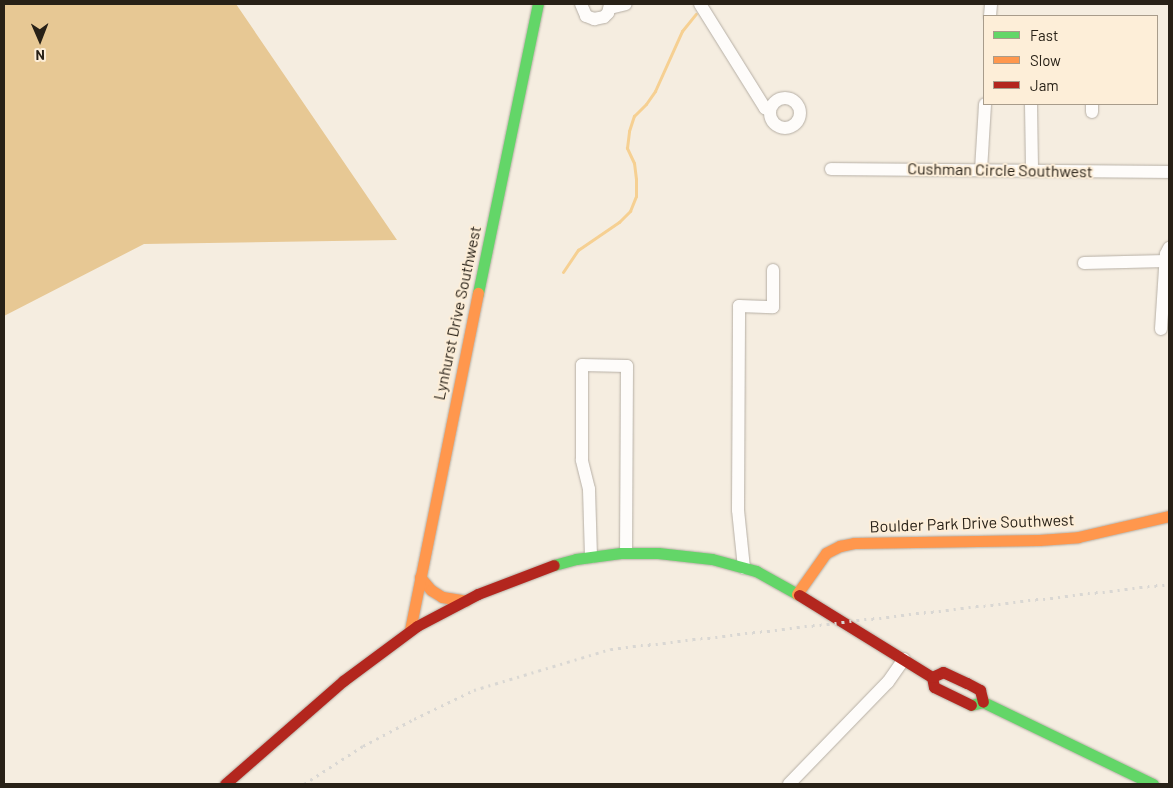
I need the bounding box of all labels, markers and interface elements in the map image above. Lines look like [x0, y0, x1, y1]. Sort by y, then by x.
north arrow [15, 15, 65, 65]
legend [983, 15, 1158, 105]
text: Fast [1030, 26, 1058, 44]
text: N [35, 47, 45, 64]
text: Slow [1030, 51, 1061, 69]
text: Jam [1030, 76, 1059, 94]
street label: Cushman Circle Southwest [907, 159, 1093, 181]
street label: Lynhurst Drive Southwest [429, 224, 485, 402]
street label: Boulder Park Drive Southwest [869, 510, 1075, 536]

